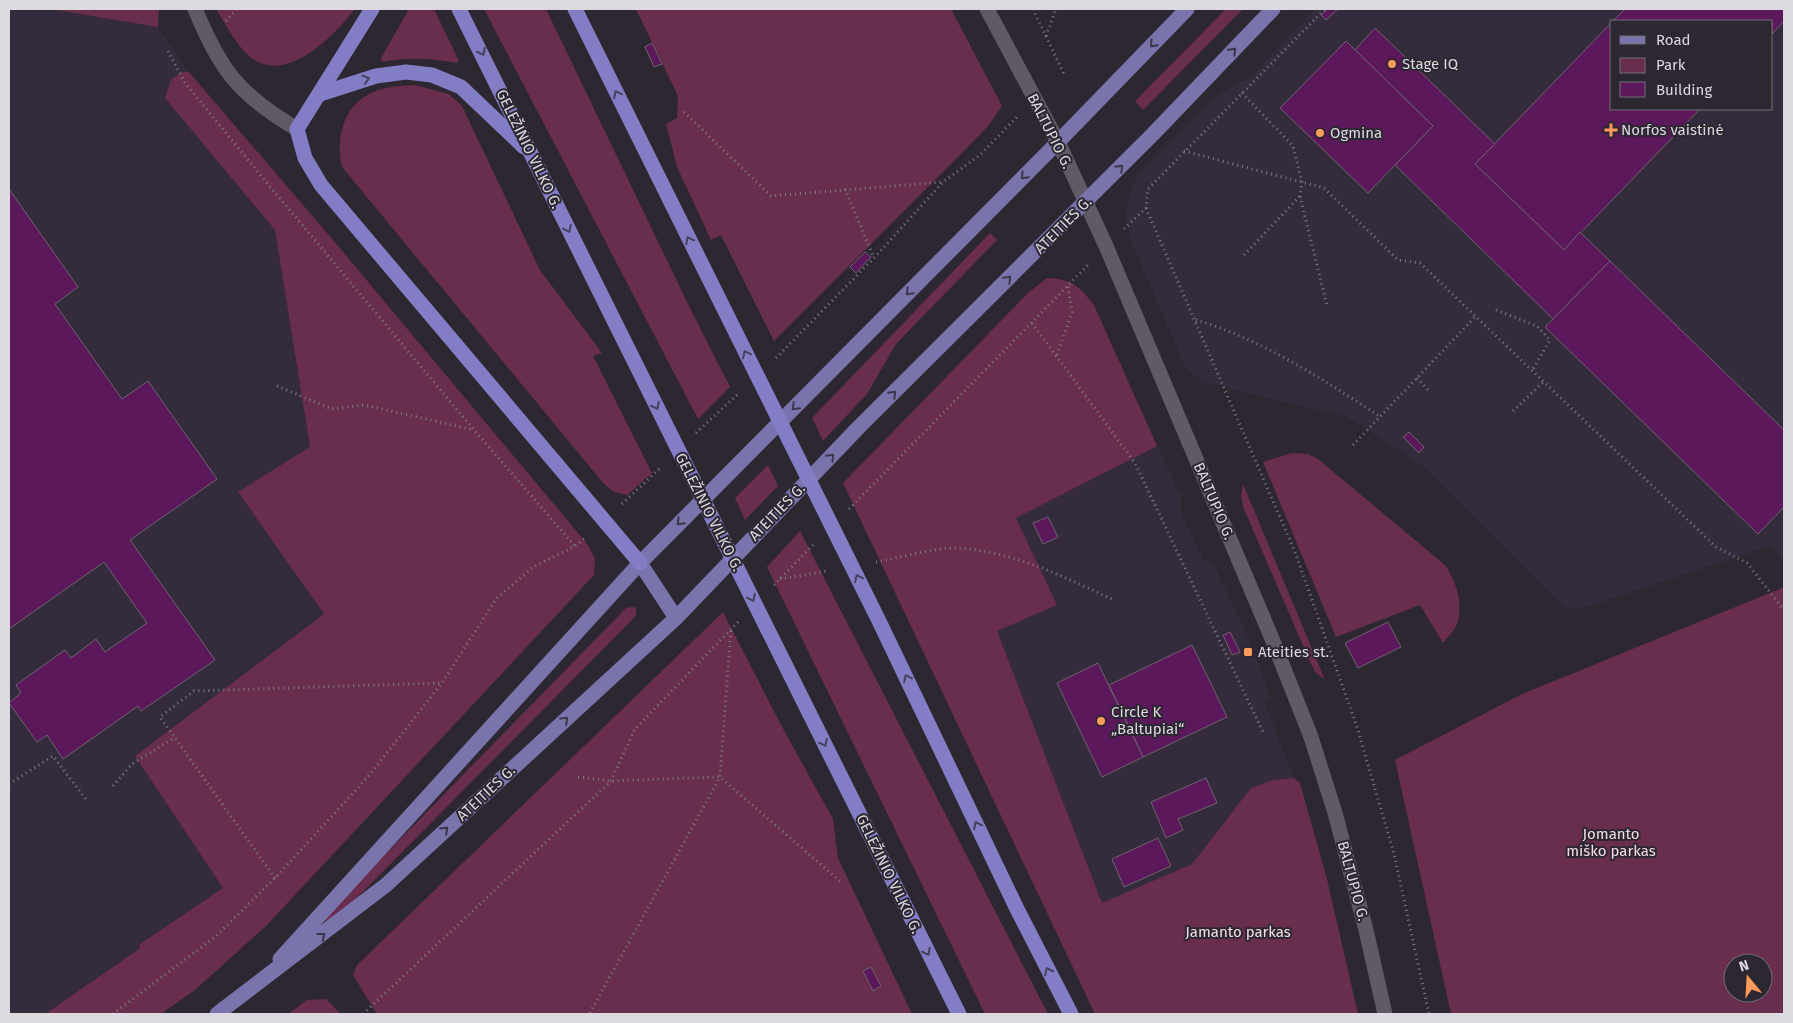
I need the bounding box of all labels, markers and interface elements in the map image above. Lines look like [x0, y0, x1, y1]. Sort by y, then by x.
legend [1610, 20, 1773, 110]
text: Road [1656, 31, 1691, 49]
one-way arrow [1150, 38, 1159, 47]
one-way arrow [476, 47, 486, 56]
one-way arrow [1227, 48, 1236, 57]
place label: Stage IQ [1402, 55, 1458, 73]
text: Park [1656, 56, 1686, 74]
marker: Stage IQ [1386, 58, 1398, 70]
one-way arrow [361, 75, 370, 85]
text: Building [1656, 81, 1712, 99]
street label: GELEŽINIO VILKO G. [492, 86, 566, 212]
one-way arrow [613, 90, 623, 99]
street label: BALTUPIO G. [1023, 90, 1077, 172]
place label: Norfos vaistinė [1621, 121, 1724, 139]
place label: Ogmina [1330, 124, 1382, 142]
marker: Norfos vaistinė [1605, 124, 1617, 136]
marker: Ogmina [1314, 127, 1326, 139]
one-way arrow [1114, 165, 1123, 174]
one-way arrow [1021, 171, 1030, 180]
street label: ATEITIES G. [1031, 193, 1095, 257]
one-way arrow [562, 224, 573, 233]
one-way arrow [685, 236, 695, 245]
one-way arrow [1002, 276, 1011, 285]
one-way arrow [906, 286, 915, 295]
one-way arrow [742, 350, 752, 359]
one-way arrow [887, 391, 896, 400]
one-way arrow [650, 401, 660, 410]
one-way arrow [792, 401, 801, 410]
street label: GELEŽINIO VILKO G. [671, 450, 747, 574]
one-way arrow [825, 453, 834, 462]
street label: BALTUPIO G. [1190, 460, 1238, 542]
street label: ATEITIES G. [745, 479, 809, 545]
one-way arrow [677, 517, 686, 526]
one-way arrow [854, 574, 864, 583]
one-way arrow [746, 593, 756, 602]
place label: Ateities st. [1258, 643, 1329, 661]
marker: Ateities st. [1242, 646, 1254, 658]
one-way arrow [902, 674, 913, 683]
place label: Circle K „Baltupiai“ [1111, 703, 1184, 738]
marker: Circle K „Baltupiai“ [1095, 715, 1107, 727]
one-way arrow [559, 717, 568, 726]
one-way arrow [818, 738, 828, 747]
street label: ATEITIES G. [453, 761, 519, 825]
street label: GELEŽINIO VILKO G. [852, 811, 926, 937]
one-way arrow [973, 821, 983, 830]
park label: Jomanto miško parkas [1566, 825, 1656, 860]
one-way arrow [440, 827, 449, 836]
street label: BALTUPIO G. [1334, 839, 1372, 923]
park label: Jamanto parkas [1185, 923, 1291, 941]
one-way arrow [316, 933, 325, 941]
one-way arrow [921, 946, 931, 955]
north arrow [1723, 953, 1773, 1003]
text: N [1737, 957, 1751, 976]
one-way arrow [1044, 967, 1054, 976]

